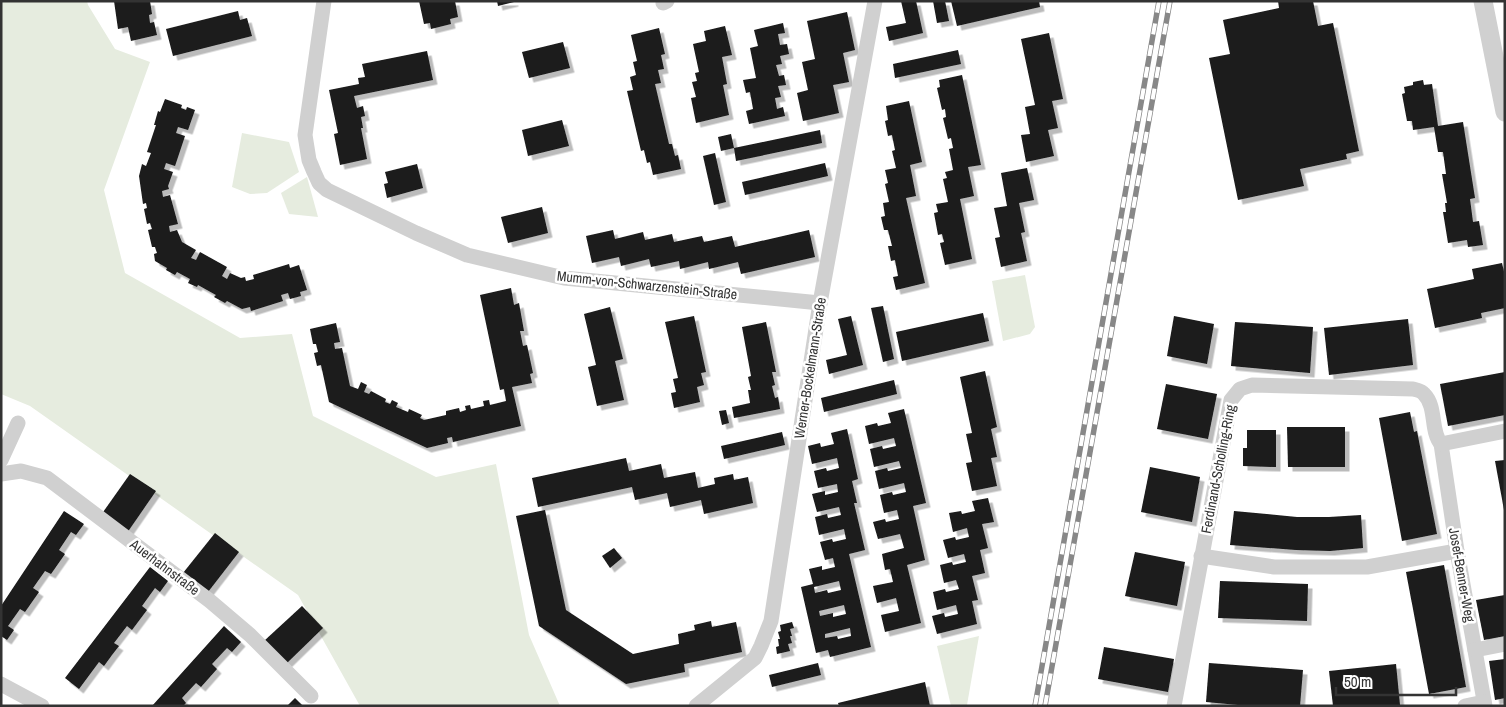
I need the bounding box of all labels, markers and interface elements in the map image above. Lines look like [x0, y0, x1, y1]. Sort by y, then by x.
street label: Mumm-von-Schwarzenstein-Straße [556, 267, 738, 303]
street label: Werner-Bockelmann-Straße [790, 296, 830, 440]
street label: Ferdinand-Scholling-Ring [1197, 402, 1239, 535]
street label: Josef-Benner-Weg [1445, 526, 1479, 624]
street label: Auerhahnstraße [126, 534, 203, 599]
scale bar [1336, 664, 1456, 696]
text: 50 m [1344, 671, 1371, 692]

